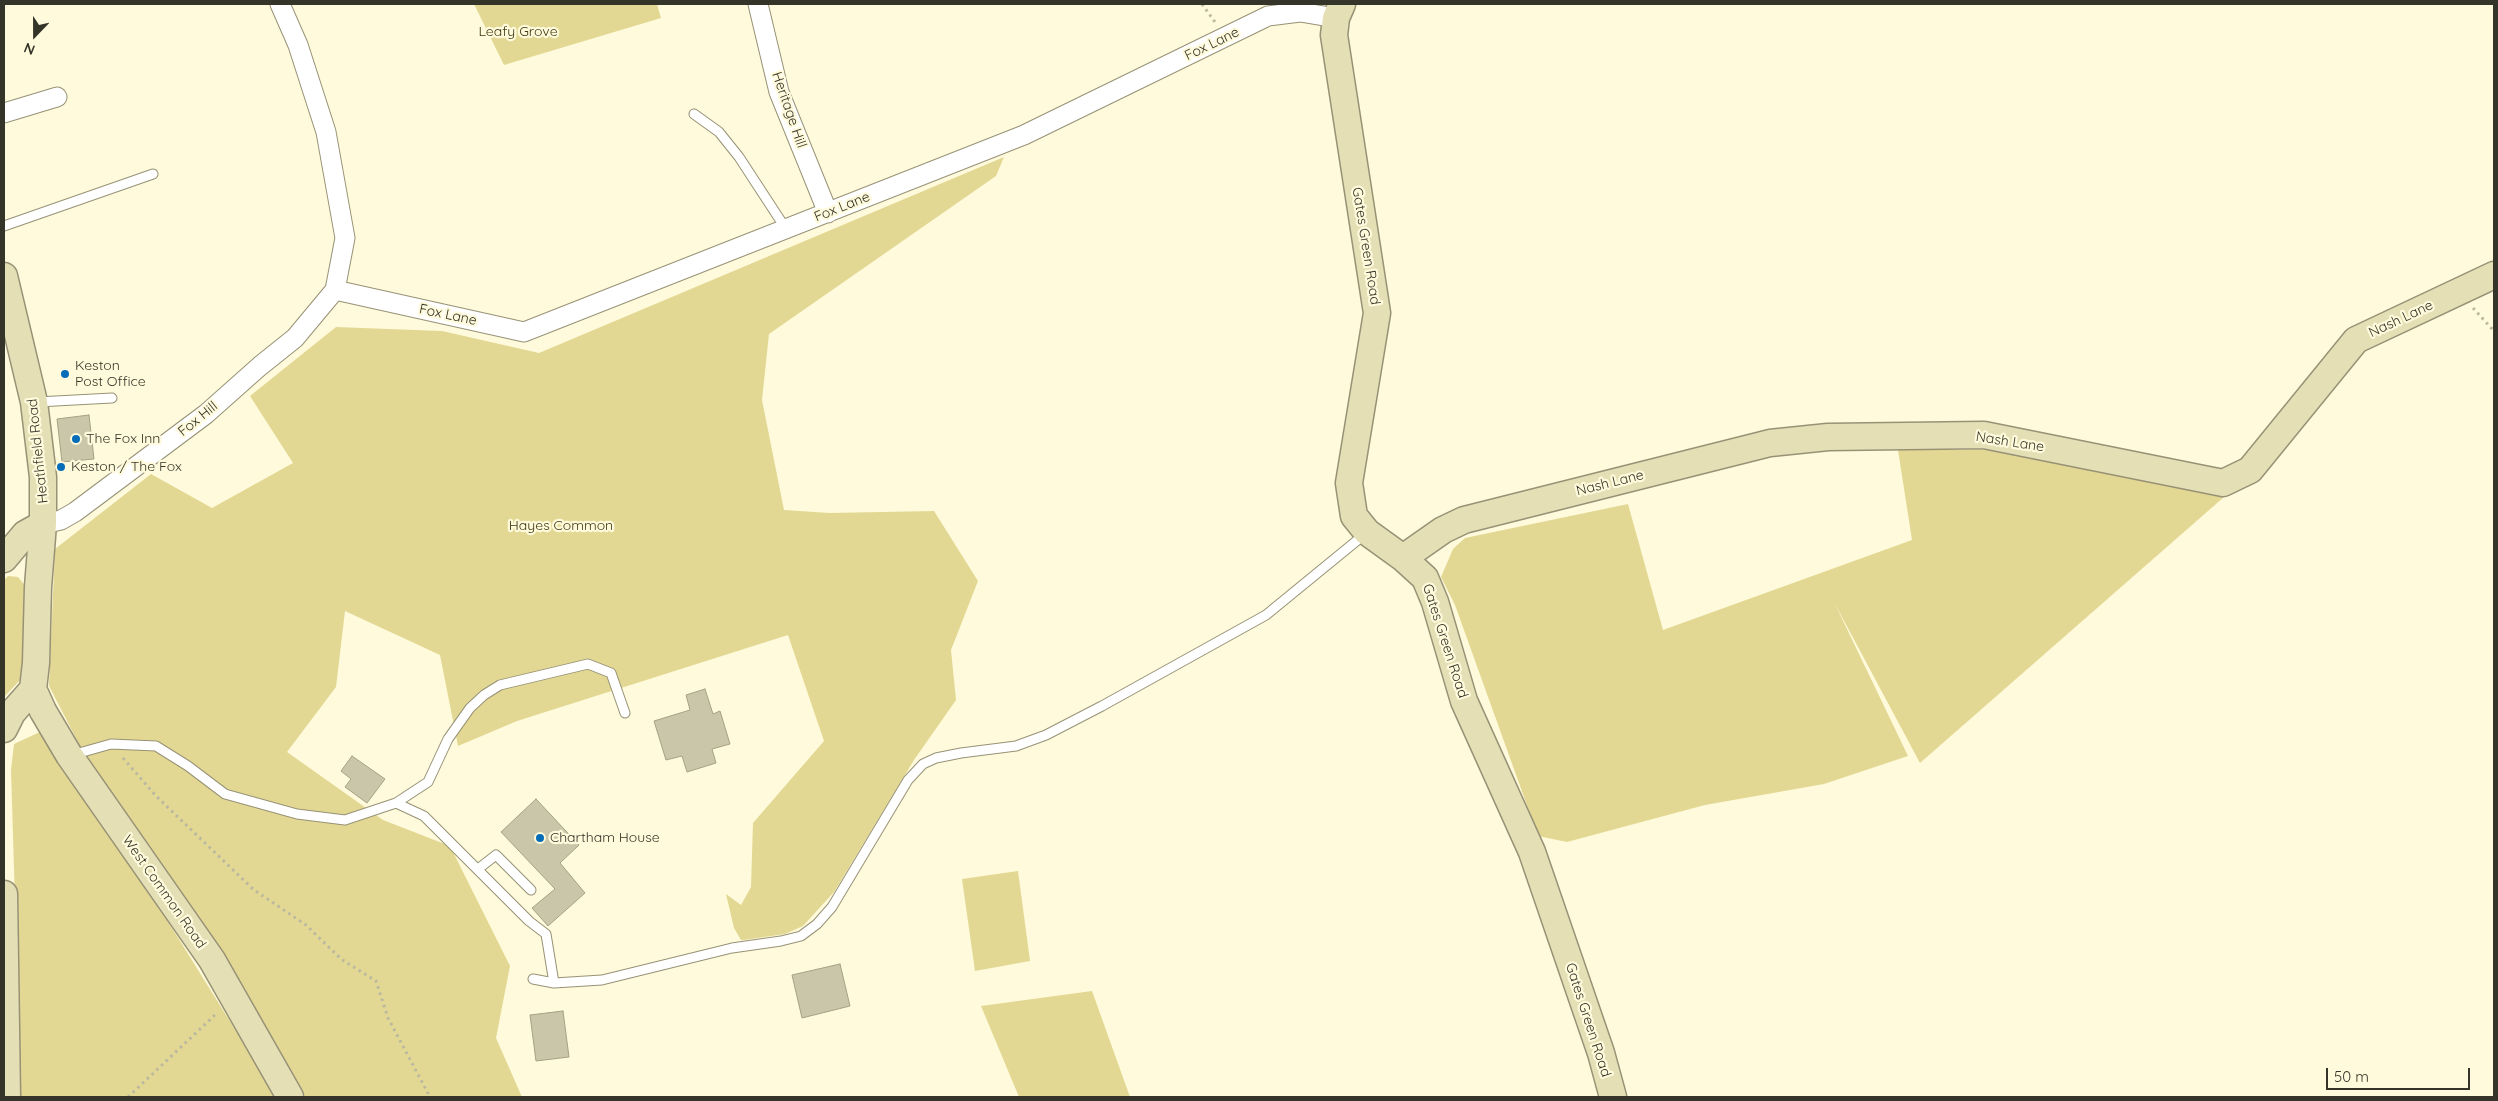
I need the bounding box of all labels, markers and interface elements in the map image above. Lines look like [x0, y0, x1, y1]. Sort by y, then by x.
north arrow [10, 10, 60, 60]
park label: Leafy Grove [478, 24, 558, 40]
street label: Fox Lane [1182, 24, 1242, 64]
text: N [21, 39, 38, 59]
street label: Heritage Hill [768, 70, 810, 150]
street label: Gates Green Road [1348, 186, 1384, 306]
street label: Fox Lane [812, 188, 872, 226]
street label: Nash Lane [2366, 297, 2436, 341]
street label: Fox Lane [418, 301, 478, 329]
place label: Keston Post Office [75, 358, 146, 391]
marker: Keston Post Office [59, 368, 71, 380]
street label: Heathfield Road [24, 398, 52, 504]
street label: Fox Hill [175, 398, 221, 440]
street label: Nash Lane [1975, 428, 2045, 456]
place label: The Fox Inn [86, 431, 160, 447]
marker: The Fox Inn [70, 433, 82, 445]
place label: Keston / The Fox [71, 459, 182, 475]
marker: Keston / The Fox [55, 461, 67, 473]
street label: Nash Lane [1575, 467, 1645, 499]
park label: Hayes Common [509, 518, 613, 534]
street label: Gates Green Road [1419, 582, 1471, 700]
place label: Chartham House [550, 830, 660, 846]
street label: West Common Road [119, 832, 209, 952]
marker: Chartham House [534, 832, 546, 844]
street label: Gates Green Road [1562, 961, 1614, 1079]
scale bar [2328, 1058, 2472, 1090]
text: 50 m [2334, 1067, 2369, 1086]

